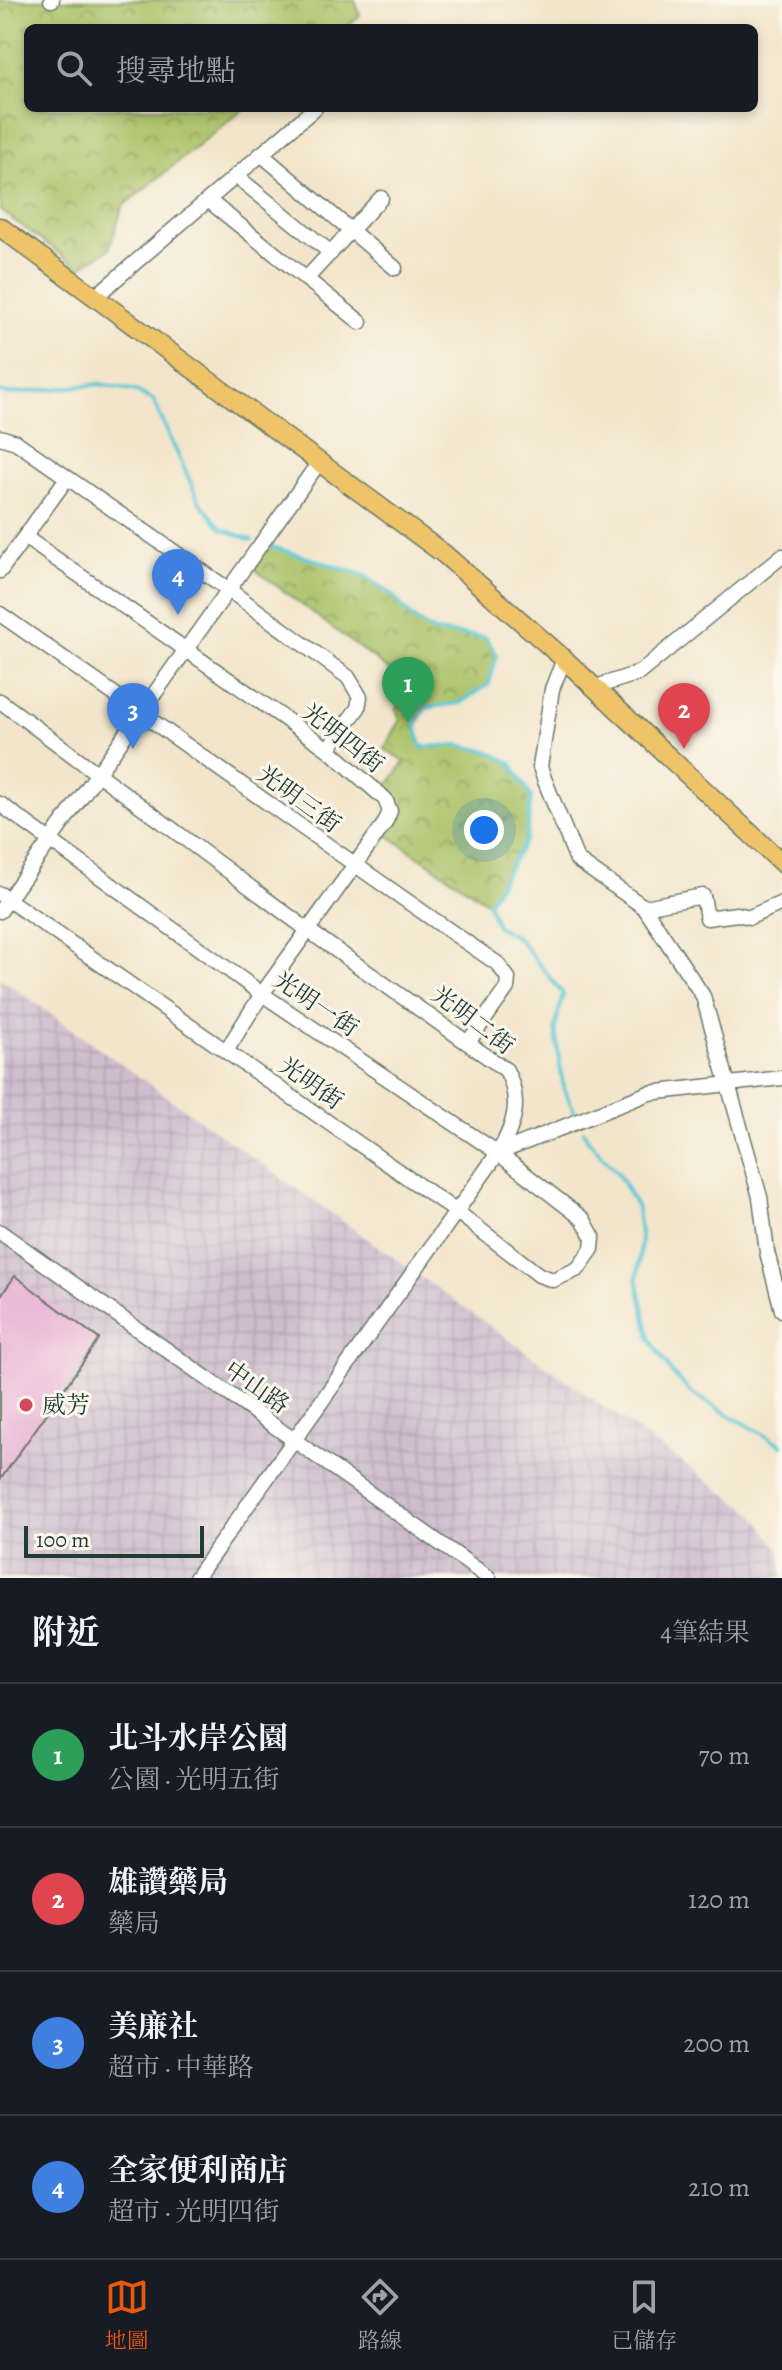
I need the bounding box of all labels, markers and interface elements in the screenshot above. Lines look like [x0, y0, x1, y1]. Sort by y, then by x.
search box [24, 24, 758, 112]
icon: search [52, 46, 96, 90]
text: 搜尋地點 [116, 51, 236, 91]
pin: 4 [152, 549, 204, 615]
pin: 1 [382, 657, 434, 723]
pin: 3 [107, 683, 159, 749]
pin: 2 [658, 683, 710, 749]
street label: 光明四街 [295, 696, 391, 780]
street label: 光明三街 [251, 758, 347, 840]
your location [464, 810, 504, 850]
street label: 光明一街 [267, 964, 365, 1044]
street label: 光明二街 [425, 978, 521, 1062]
street label: 光明街 [272, 1049, 350, 1117]
street label: 中山路 [218, 1353, 296, 1421]
place label: 威芳 [42, 1389, 90, 1421]
marker: 威芳 [17, 1396, 35, 1414]
scale bar [24, 1522, 204, 1558]
text: 100 m [36, 1525, 90, 1555]
text: 附近 [32, 1609, 100, 1656]
text: 4筆結果 [660, 1615, 750, 1650]
text: 北斗水岸公園 [108, 1718, 288, 1758]
text: 1 [53, 1738, 63, 1773]
text: 70 m [698, 1738, 750, 1773]
text: 公園 · 光明五街 [108, 1762, 279, 1797]
text: 雄讚藥局 [108, 1862, 228, 1902]
text: 2 [52, 1882, 64, 1917]
text: 120 m [688, 1882, 750, 1917]
text: 藥局 [108, 1906, 160, 1941]
text: 美廉社 [108, 2006, 198, 2046]
text: 3 [52, 2026, 64, 2061]
text: 200 m [683, 2026, 750, 2061]
text: 超市 · 中華路 [108, 2050, 253, 2085]
text: 全家便利商店 [108, 2150, 288, 2190]
text: 4 [52, 2170, 64, 2205]
text: 210 m [688, 2170, 750, 2205]
text: 超市 · 光明四街 [108, 2194, 279, 2229]
tab: 地圖 [105, 2275, 149, 2356]
tab: 路線 [358, 2275, 402, 2356]
tab: 已儲存 [611, 2275, 677, 2356]

